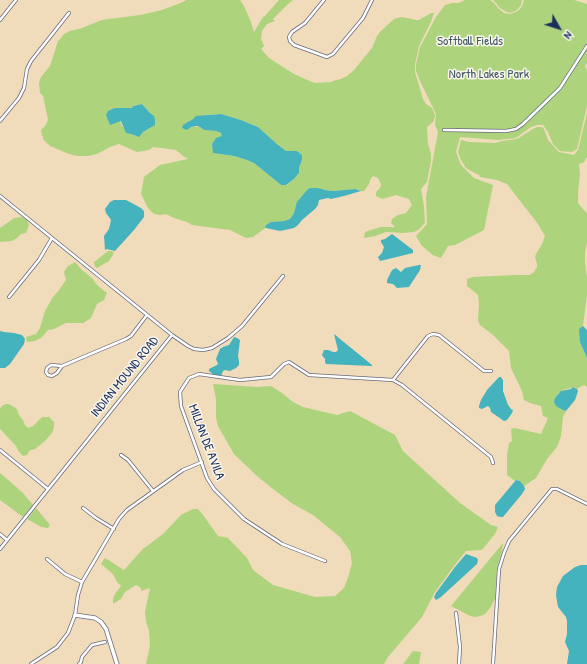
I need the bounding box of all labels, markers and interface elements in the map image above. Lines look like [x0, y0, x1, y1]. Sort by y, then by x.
north arrow [539, 8, 579, 48]
text: N [561, 29, 576, 42]
park label: Softball Fields [437, 34, 503, 50]
park label: North Lakes Park [449, 67, 529, 83]
street label: INDIAN MOUND ROAD [88, 334, 162, 420]
street label: MILLAN DE AVILA [184, 402, 228, 482]

